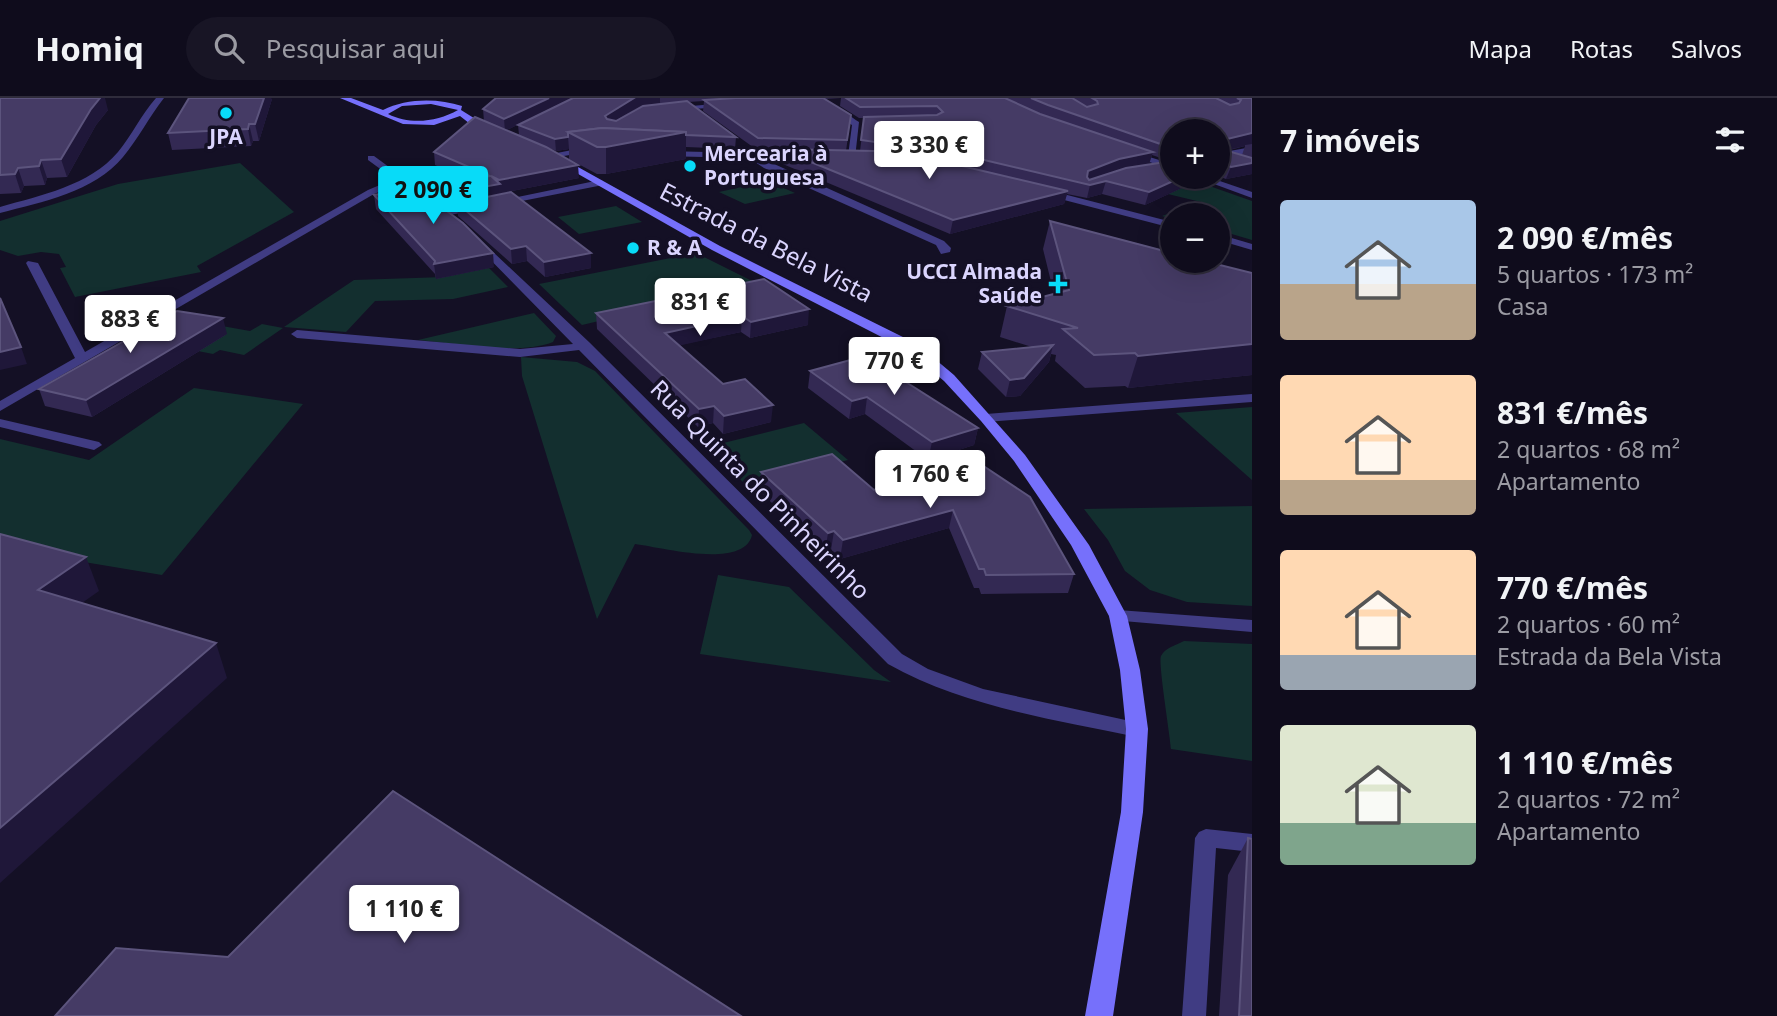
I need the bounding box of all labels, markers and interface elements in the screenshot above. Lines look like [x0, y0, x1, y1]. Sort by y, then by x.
search box [186, 17, 676, 80]
text: Homiq [35, 26, 144, 71]
icon: search [210, 29, 248, 67]
text: Pesquisar aqui [266, 30, 445, 66]
text: Mapa [1468, 32, 1532, 65]
text: Rotas [1570, 32, 1633, 65]
text: Salvos [1671, 32, 1742, 65]
marker: JPA [218, 105, 234, 121]
map controls [1160, 119, 1230, 273]
button: + [1160, 119, 1230, 189]
text: 7 imóveis [1280, 120, 1420, 161]
icon: filters [1711, 121, 1749, 159]
place label: JPA [207, 122, 243, 150]
pin: 3 330 € [864, 122, 994, 181]
text: 3 330 € [890, 128, 968, 160]
place label: Mercearia à Portuguesa [704, 139, 828, 191]
marker: Mercearia à Portuguesa [682, 158, 698, 174]
pin: 2 090 € [368, 166, 498, 226]
text: 2 090 € [394, 173, 472, 205]
street label: Estrada da Bela Vista [655, 174, 879, 310]
button: − [1160, 203, 1230, 273]
text: 2 090 €/mês [1497, 217, 1673, 258]
icon: home [1336, 228, 1420, 312]
place label: R & A [647, 233, 702, 261]
marker: R & A [625, 240, 641, 256]
place label: UCCI Almada Saúde [906, 257, 1042, 309]
text: 5 quartos · 173 m² [1497, 258, 1693, 290]
marker: UCCI Almada Saúde [1048, 274, 1068, 294]
pin: 831 € [651, 278, 749, 338]
text: 831 € [671, 285, 729, 317]
text: Casa [1497, 290, 1548, 322]
pin: 883 € [81, 296, 179, 355]
text: 883 € [101, 302, 159, 334]
pin: 770 € [845, 338, 943, 397]
text: 770 € [865, 344, 923, 376]
street label: Rua Quinta do Pinheirinho [644, 372, 878, 606]
text: 831 €/mês [1497, 392, 1648, 433]
icon: home [1336, 403, 1420, 487]
text: 2 quartos · 68 m² [1497, 433, 1680, 465]
pin: 1 760 € [865, 450, 995, 510]
text: 1 760 € [891, 457, 969, 489]
text: Apartamento [1497, 465, 1640, 497]
text: 770 €/mês [1497, 567, 1648, 608]
icon: home [1336, 578, 1420, 662]
text: 2 quartos · 60 m² [1497, 608, 1680, 640]
text: Estrada da Bela Vista [1497, 640, 1722, 672]
text: 1 110 €/mês [1497, 742, 1673, 783]
icon: home [1336, 753, 1420, 837]
text: 2 quartos · 72 m² [1497, 783, 1680, 815]
text: Apartamento [1497, 815, 1640, 847]
pin: 1 110 € [339, 886, 469, 945]
text: 1 110 € [365, 892, 443, 924]

